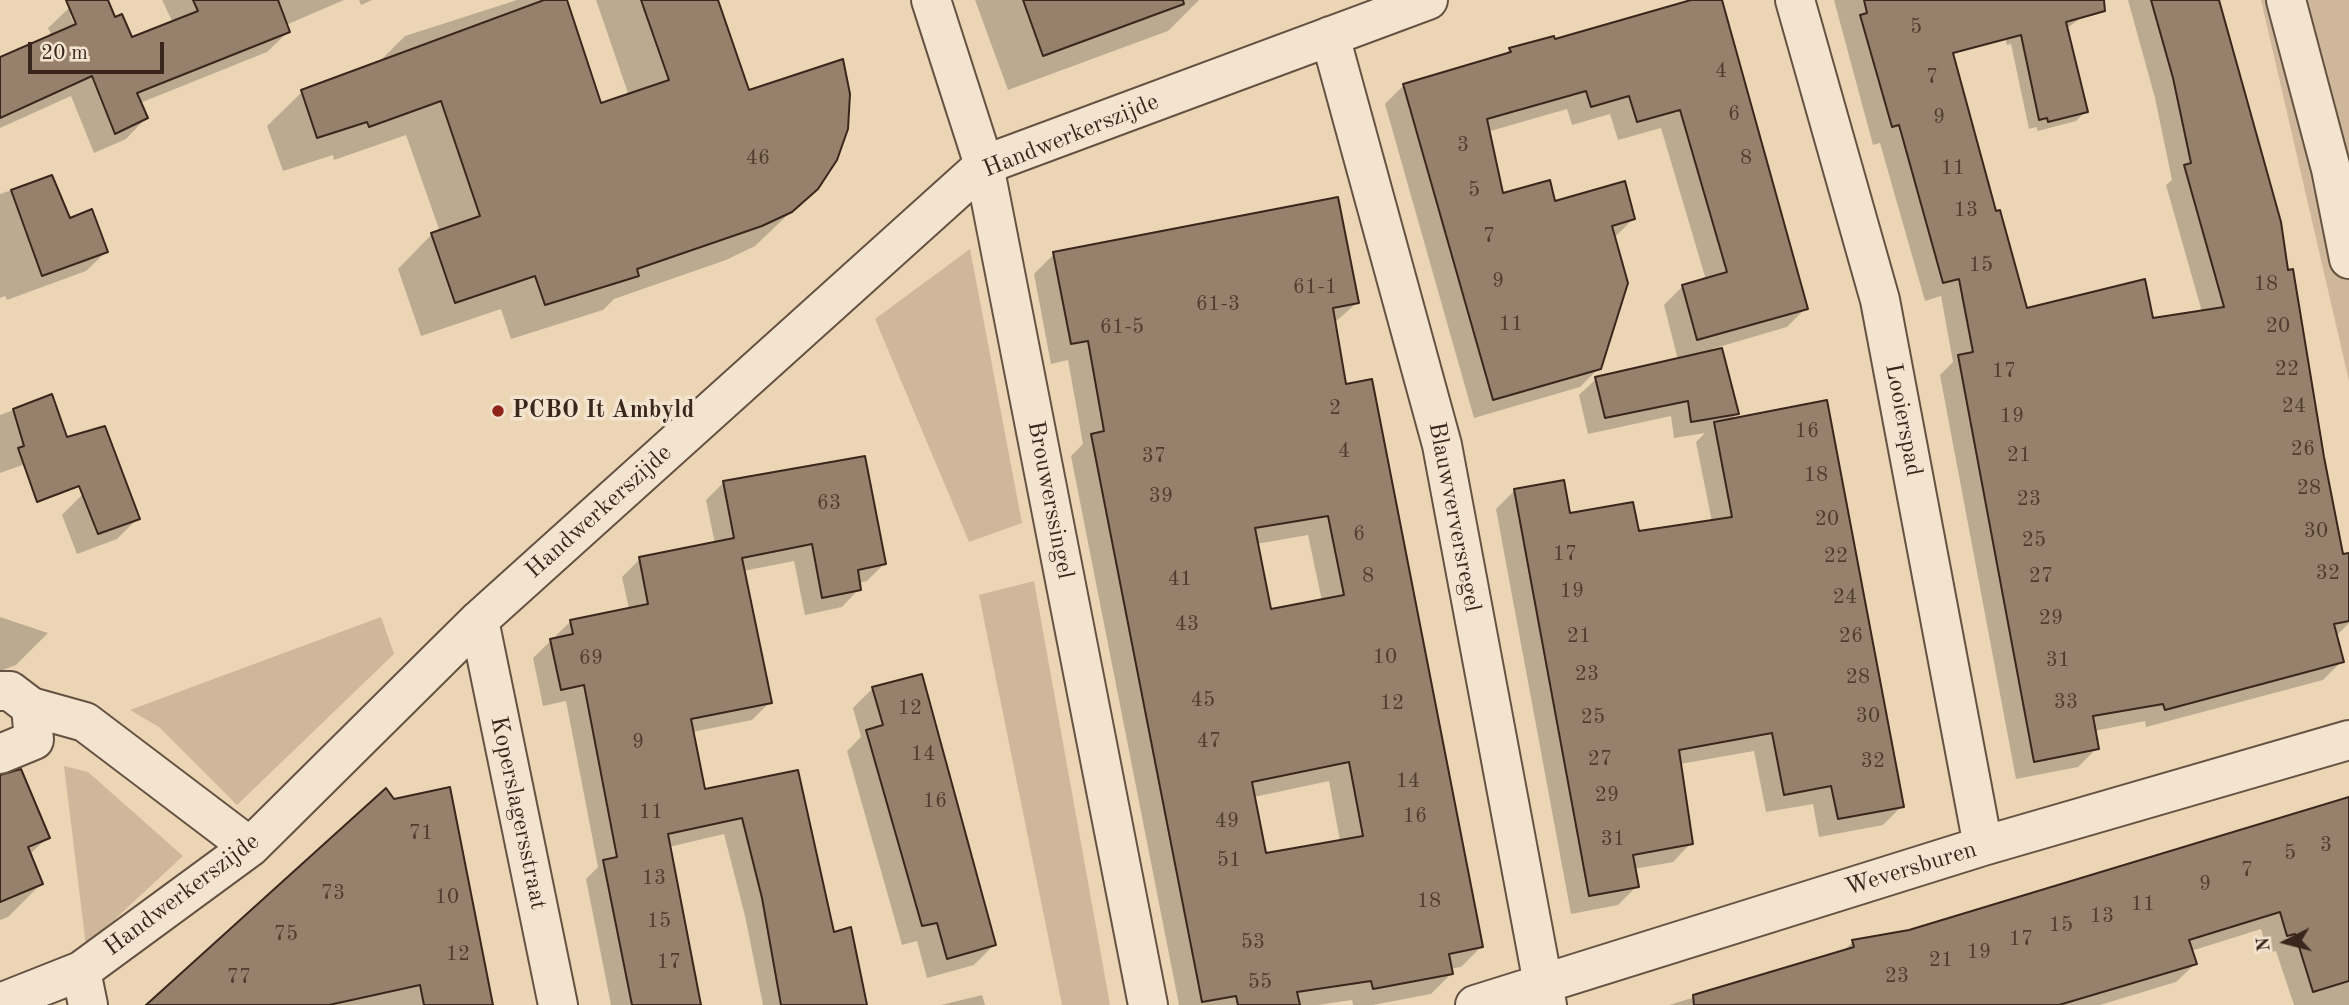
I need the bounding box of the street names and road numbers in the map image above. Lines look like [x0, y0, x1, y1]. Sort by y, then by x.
street label: Handwerkerszijde [979, 88, 1163, 184]
street label: Looierspad [1878, 361, 1928, 479]
street label: Brouwerssingel [1021, 419, 1079, 581]
street label: Blauwverversregel [1421, 420, 1487, 614]
street label: Handwerkerszijde [520, 439, 678, 585]
street label: Koperslagersstraat [483, 714, 553, 912]
street label: Handwerkerszijde [99, 827, 265, 963]
street label: Weversburen [1842, 835, 1980, 903]

